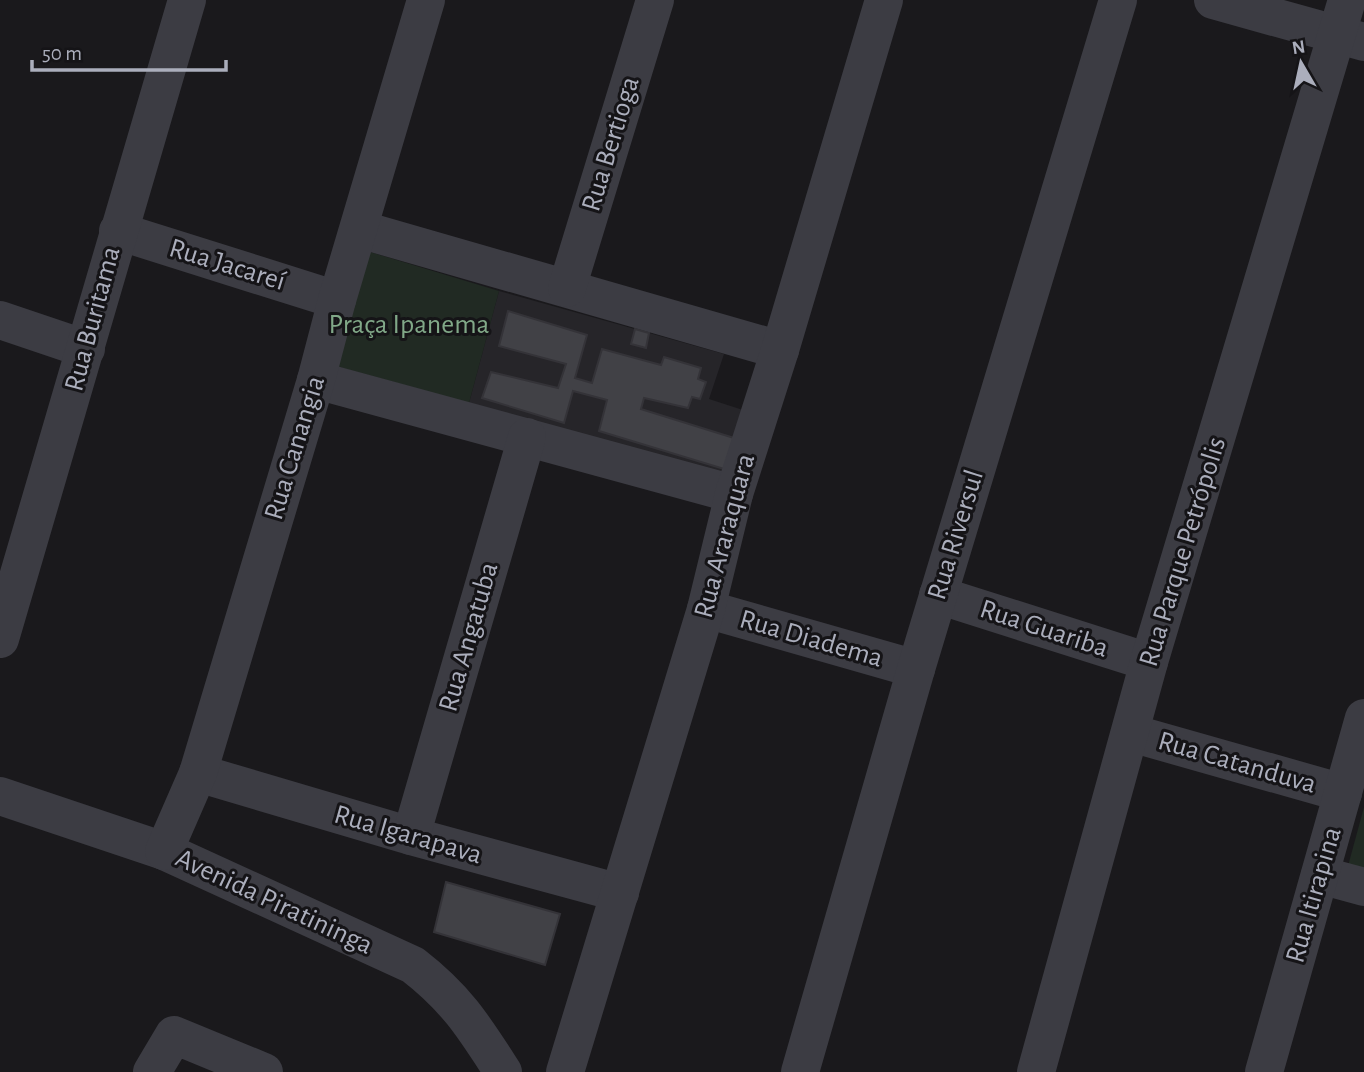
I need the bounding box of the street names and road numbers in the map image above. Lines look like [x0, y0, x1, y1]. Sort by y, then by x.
street label: Rua Bertioga [577, 73, 645, 215]
street label: Rua Jacareí [166, 234, 289, 296]
street label: Rua Buritama [60, 244, 126, 394]
street label: Rua Canangia [260, 373, 330, 523]
street label: Rua Parque Petrópolis [1135, 434, 1231, 670]
street label: Rua Araraquara [690, 451, 760, 621]
street label: Rua Riversul [923, 467, 989, 603]
street label: Rua Angatuba [434, 559, 504, 715]
street label: Rua Guariba [976, 595, 1112, 663]
street label: Rua Diadema [736, 605, 886, 673]
street label: Rua Catanduva [1155, 727, 1319, 799]
street label: Rua Igarapava [331, 801, 485, 869]
street label: Rua Itirapina [1281, 824, 1347, 966]
street label: Avenida Piratininga [171, 844, 377, 960]

